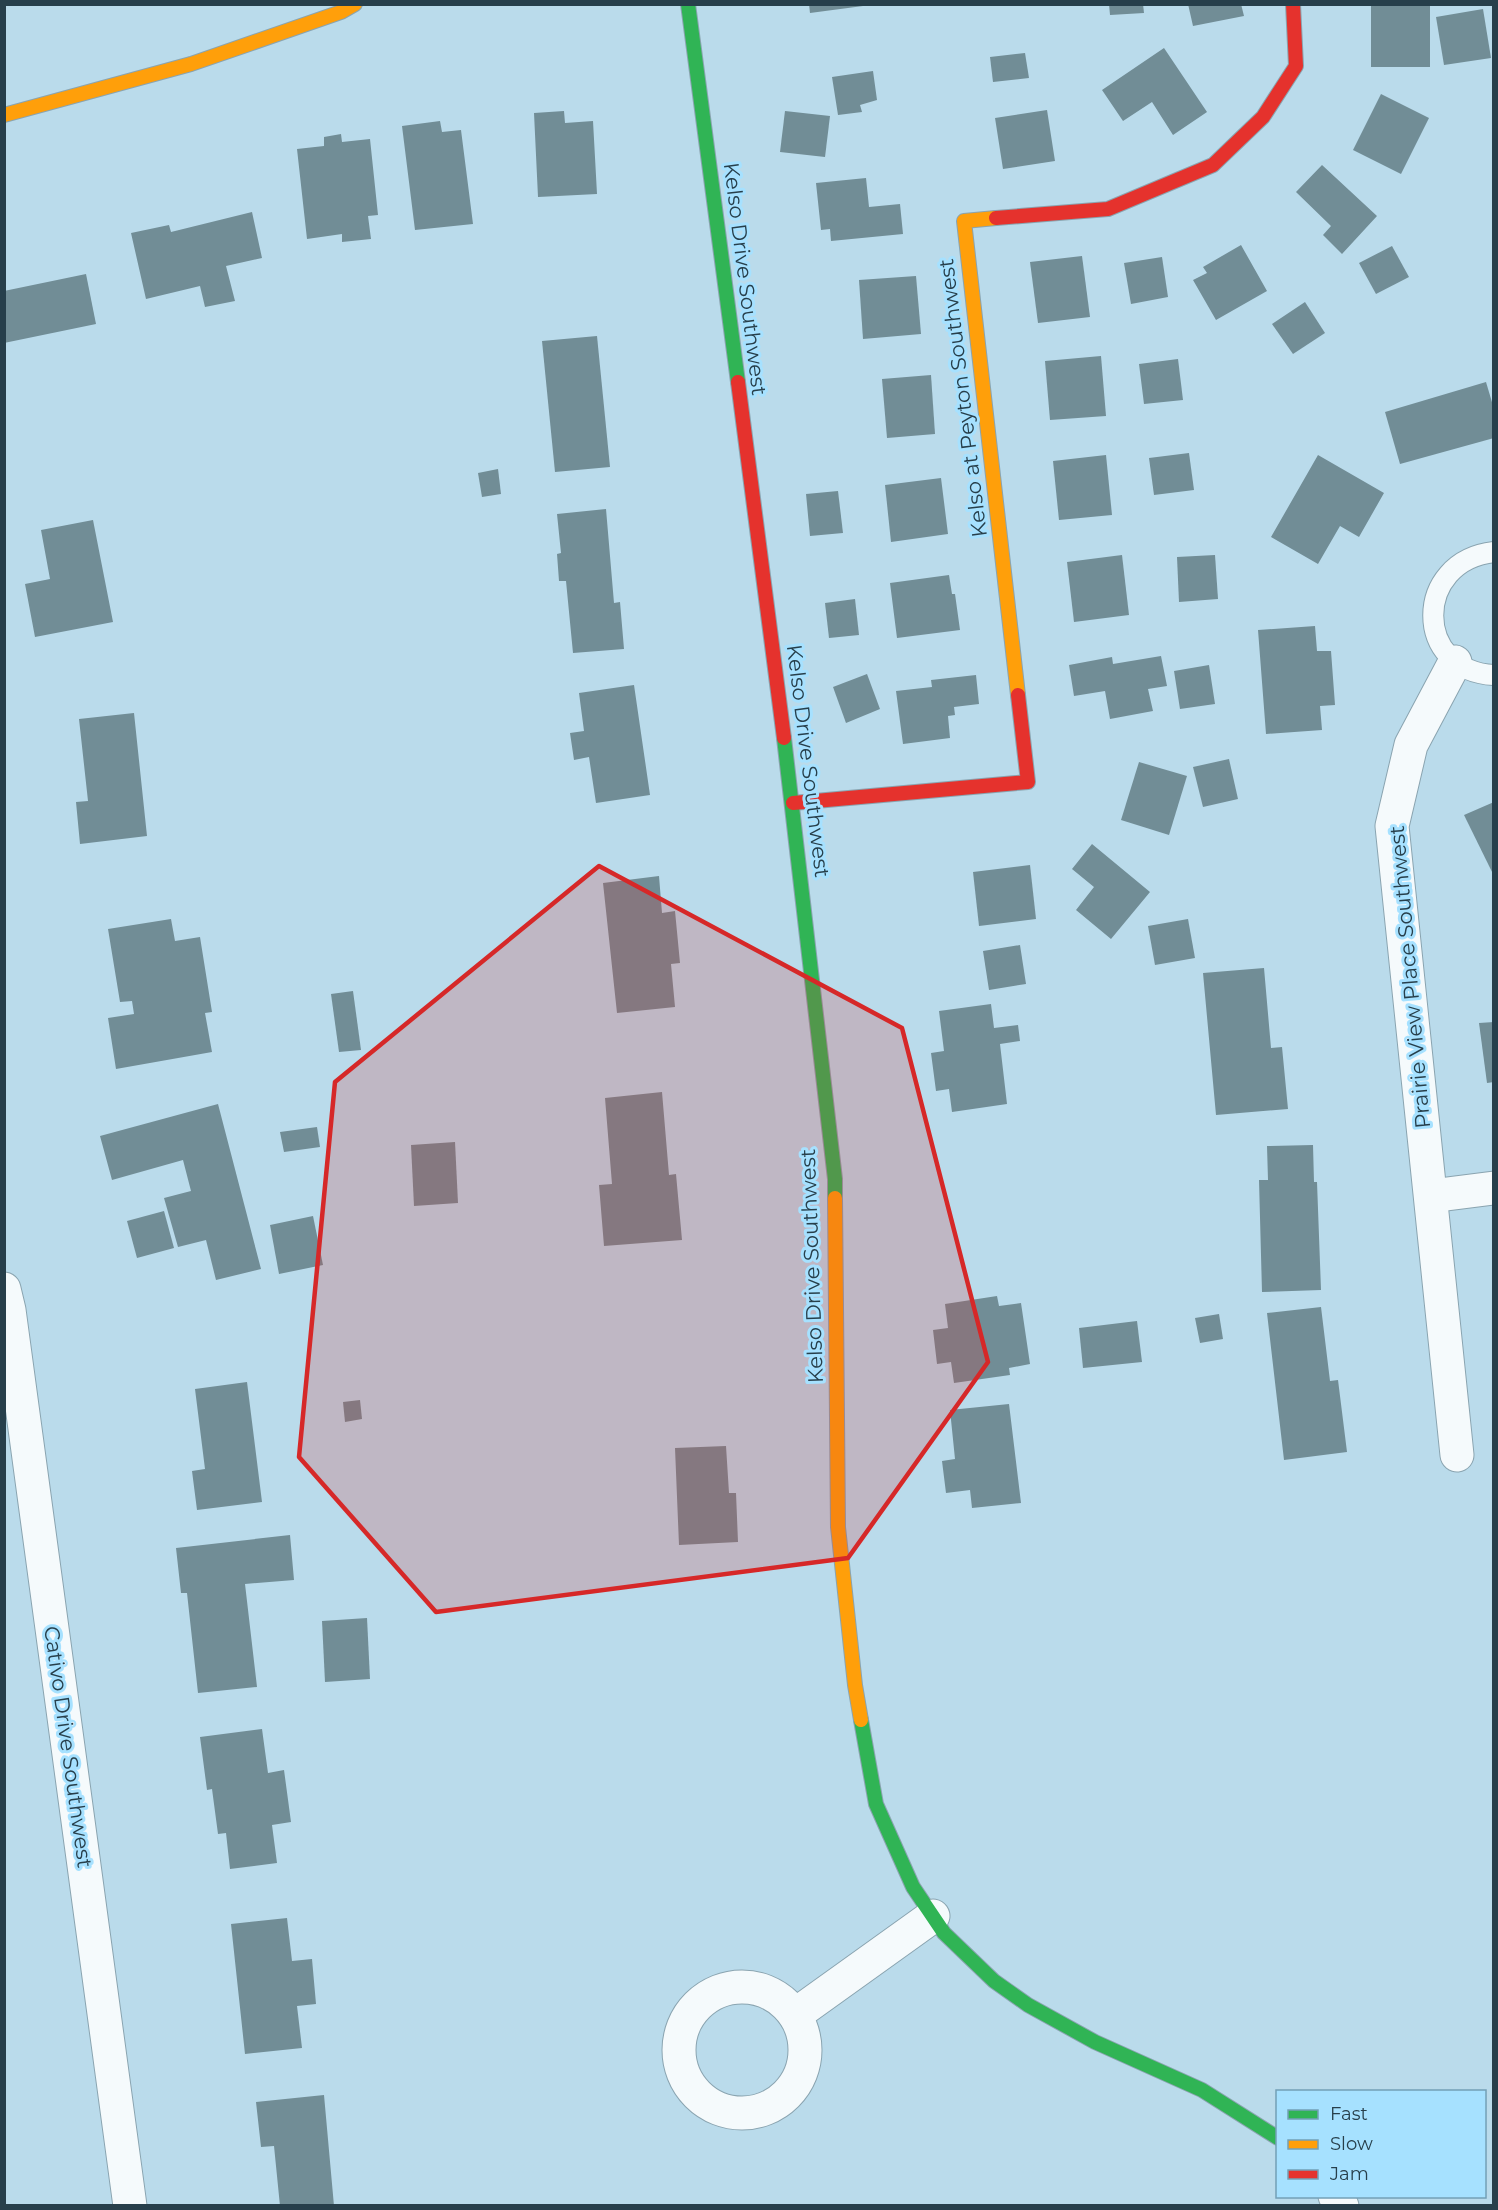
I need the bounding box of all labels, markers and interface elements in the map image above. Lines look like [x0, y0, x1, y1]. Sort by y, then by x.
street label: Kelso Drive Southwest [719, 161, 772, 397]
street label: Kelso at Peyton Southwest [933, 257, 992, 539]
street label: Kelso Drive Southwest [782, 643, 835, 879]
street label: Prairie View Place Southwest [1384, 825, 1435, 1130]
street label: Kelso Drive Southwest [795, 1148, 828, 1384]
street label: Cativo Drive Southwest [39, 1624, 98, 1869]
legend [1276, 2090, 1486, 2198]
text: Fast [1330, 2103, 1368, 2125]
text: Slow [1330, 2133, 1373, 2155]
text: Jam [1329, 2163, 1369, 2185]

